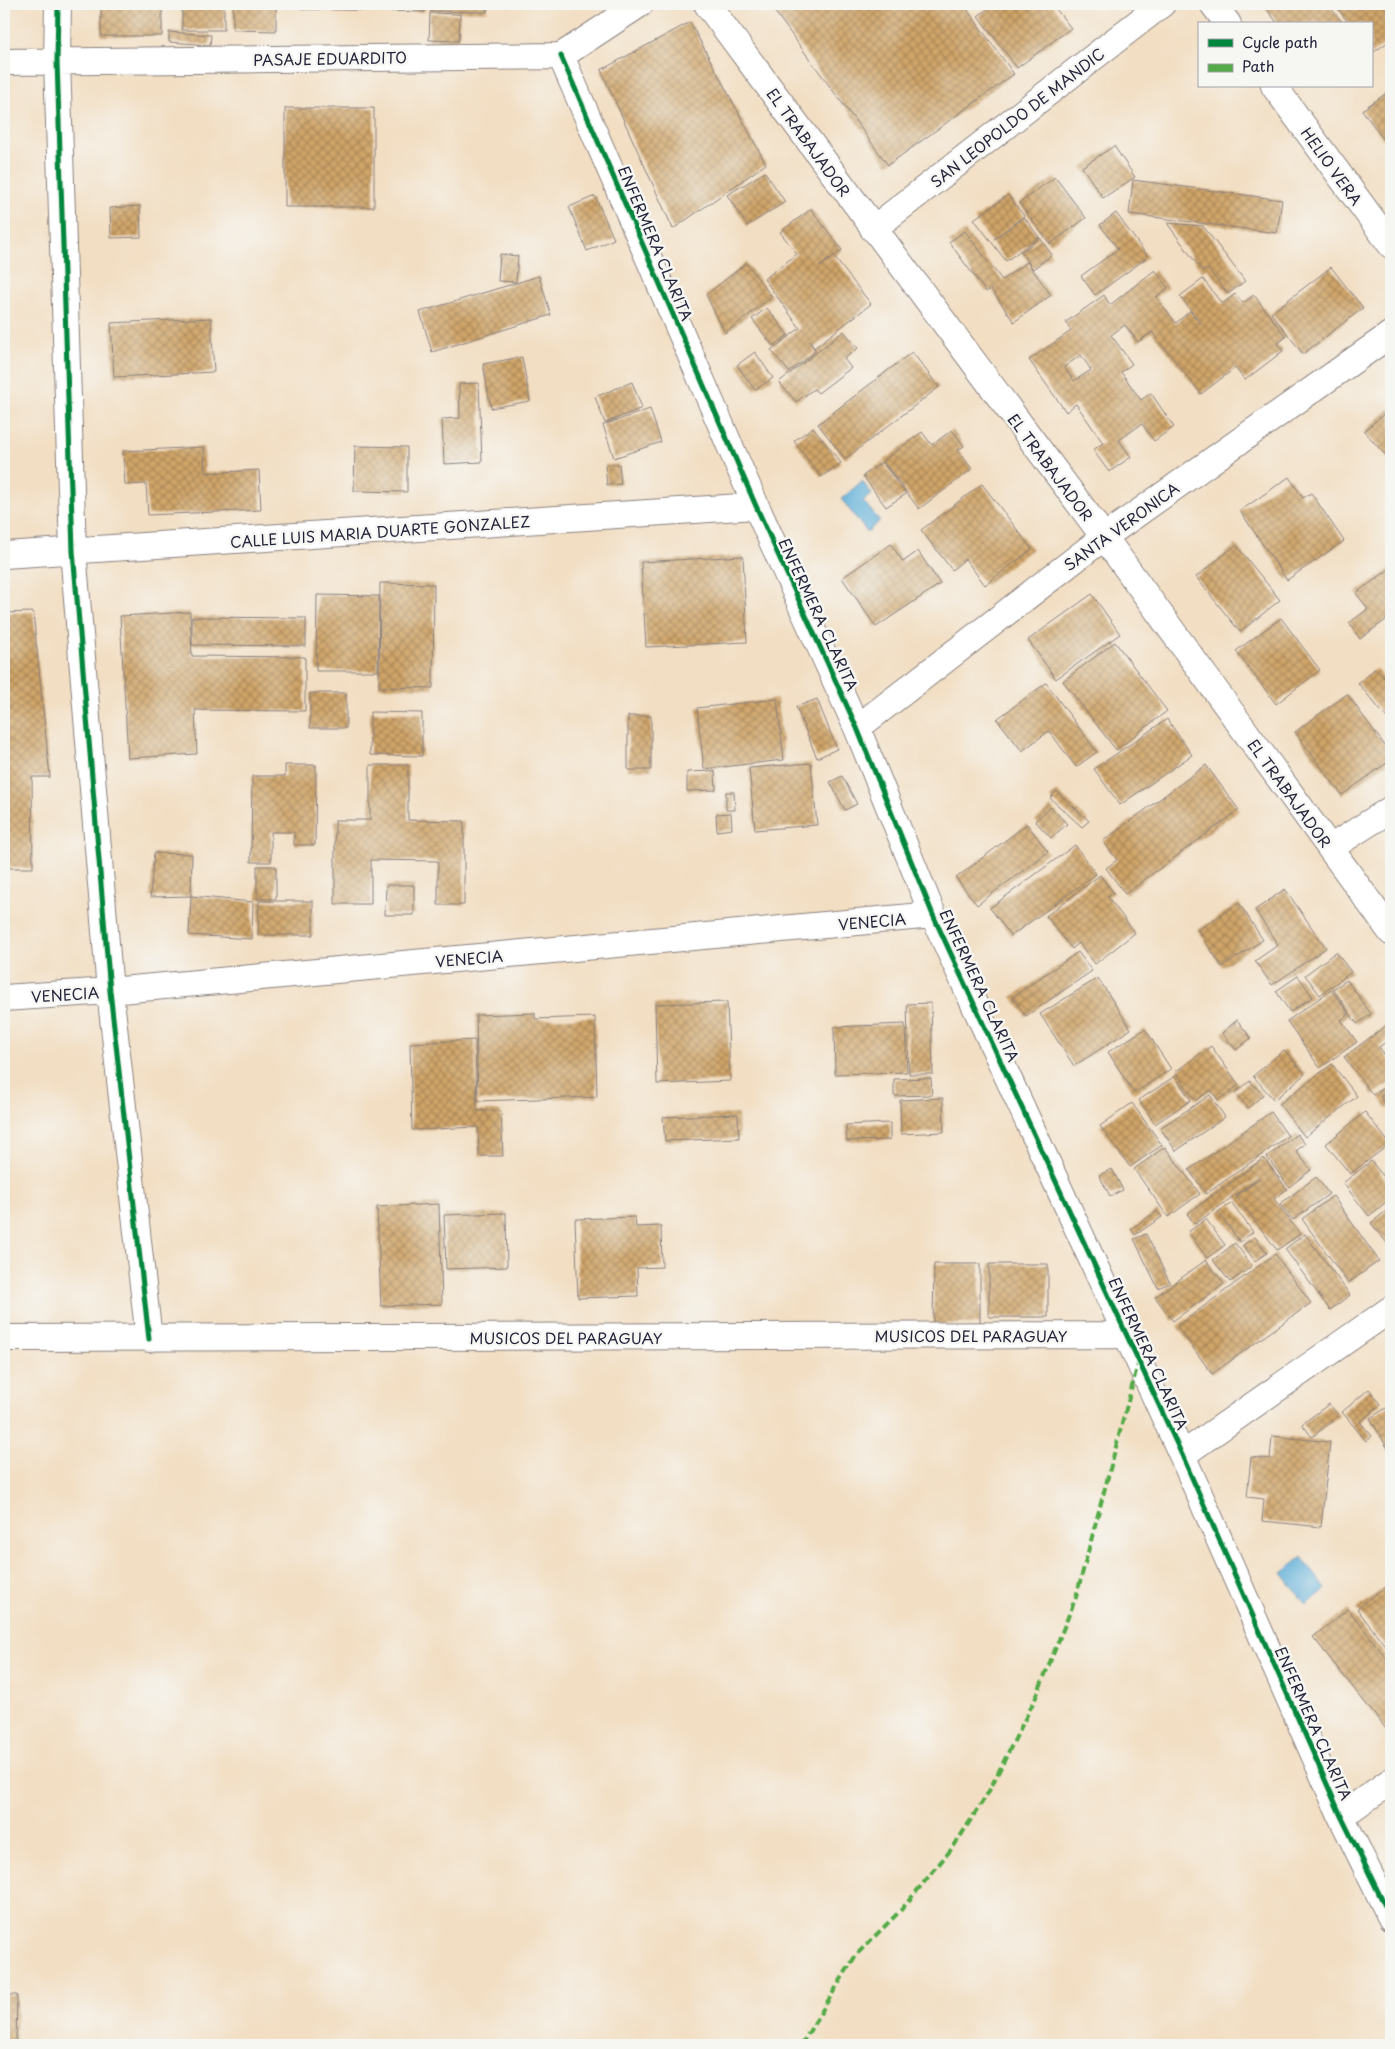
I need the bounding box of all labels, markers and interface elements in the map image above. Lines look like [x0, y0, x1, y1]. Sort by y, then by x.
legend [1198, 22, 1372, 88]
text: Cycle path [1242, 30, 1318, 53]
street label: SAN LEOPOLDO DE MANDIC [925, 42, 1109, 192]
street label: PASAJE EDUARDITO [253, 45, 407, 71]
text: Path [1242, 54, 1274, 77]
street label: EL TRABAJADOR [762, 83, 856, 201]
street label: HELIO VERA [1296, 122, 1368, 210]
street label: ENFERMERA CLARITA [613, 162, 699, 324]
street label: EL TRABAJADOR [1003, 408, 1099, 526]
street label: SANTA VERONICA [1058, 476, 1184, 576]
street label: CALLE LUIS MARIA DUARTE GONZALEZ [229, 509, 531, 553]
street label: ENFERMERA CLARITA [773, 534, 865, 694]
street label: EL TRABAJADOR [1243, 734, 1337, 852]
street label: ENFERMERA CLARITA [934, 905, 1026, 1065]
street label: VENECIA [837, 907, 907, 935]
street label: VENECIA [434, 944, 504, 972]
street label: VENECIA [30, 980, 100, 1008]
street label: ENFERMERA CLARITA [1103, 1273, 1195, 1433]
street label: MUSICOS DEL PARAGUAY [875, 1324, 1068, 1347]
street label: MUSICOS DEL PARAGUAY [470, 1326, 663, 1349]
street label: ENFERMERA CLARITA [1270, 1642, 1358, 1804]

